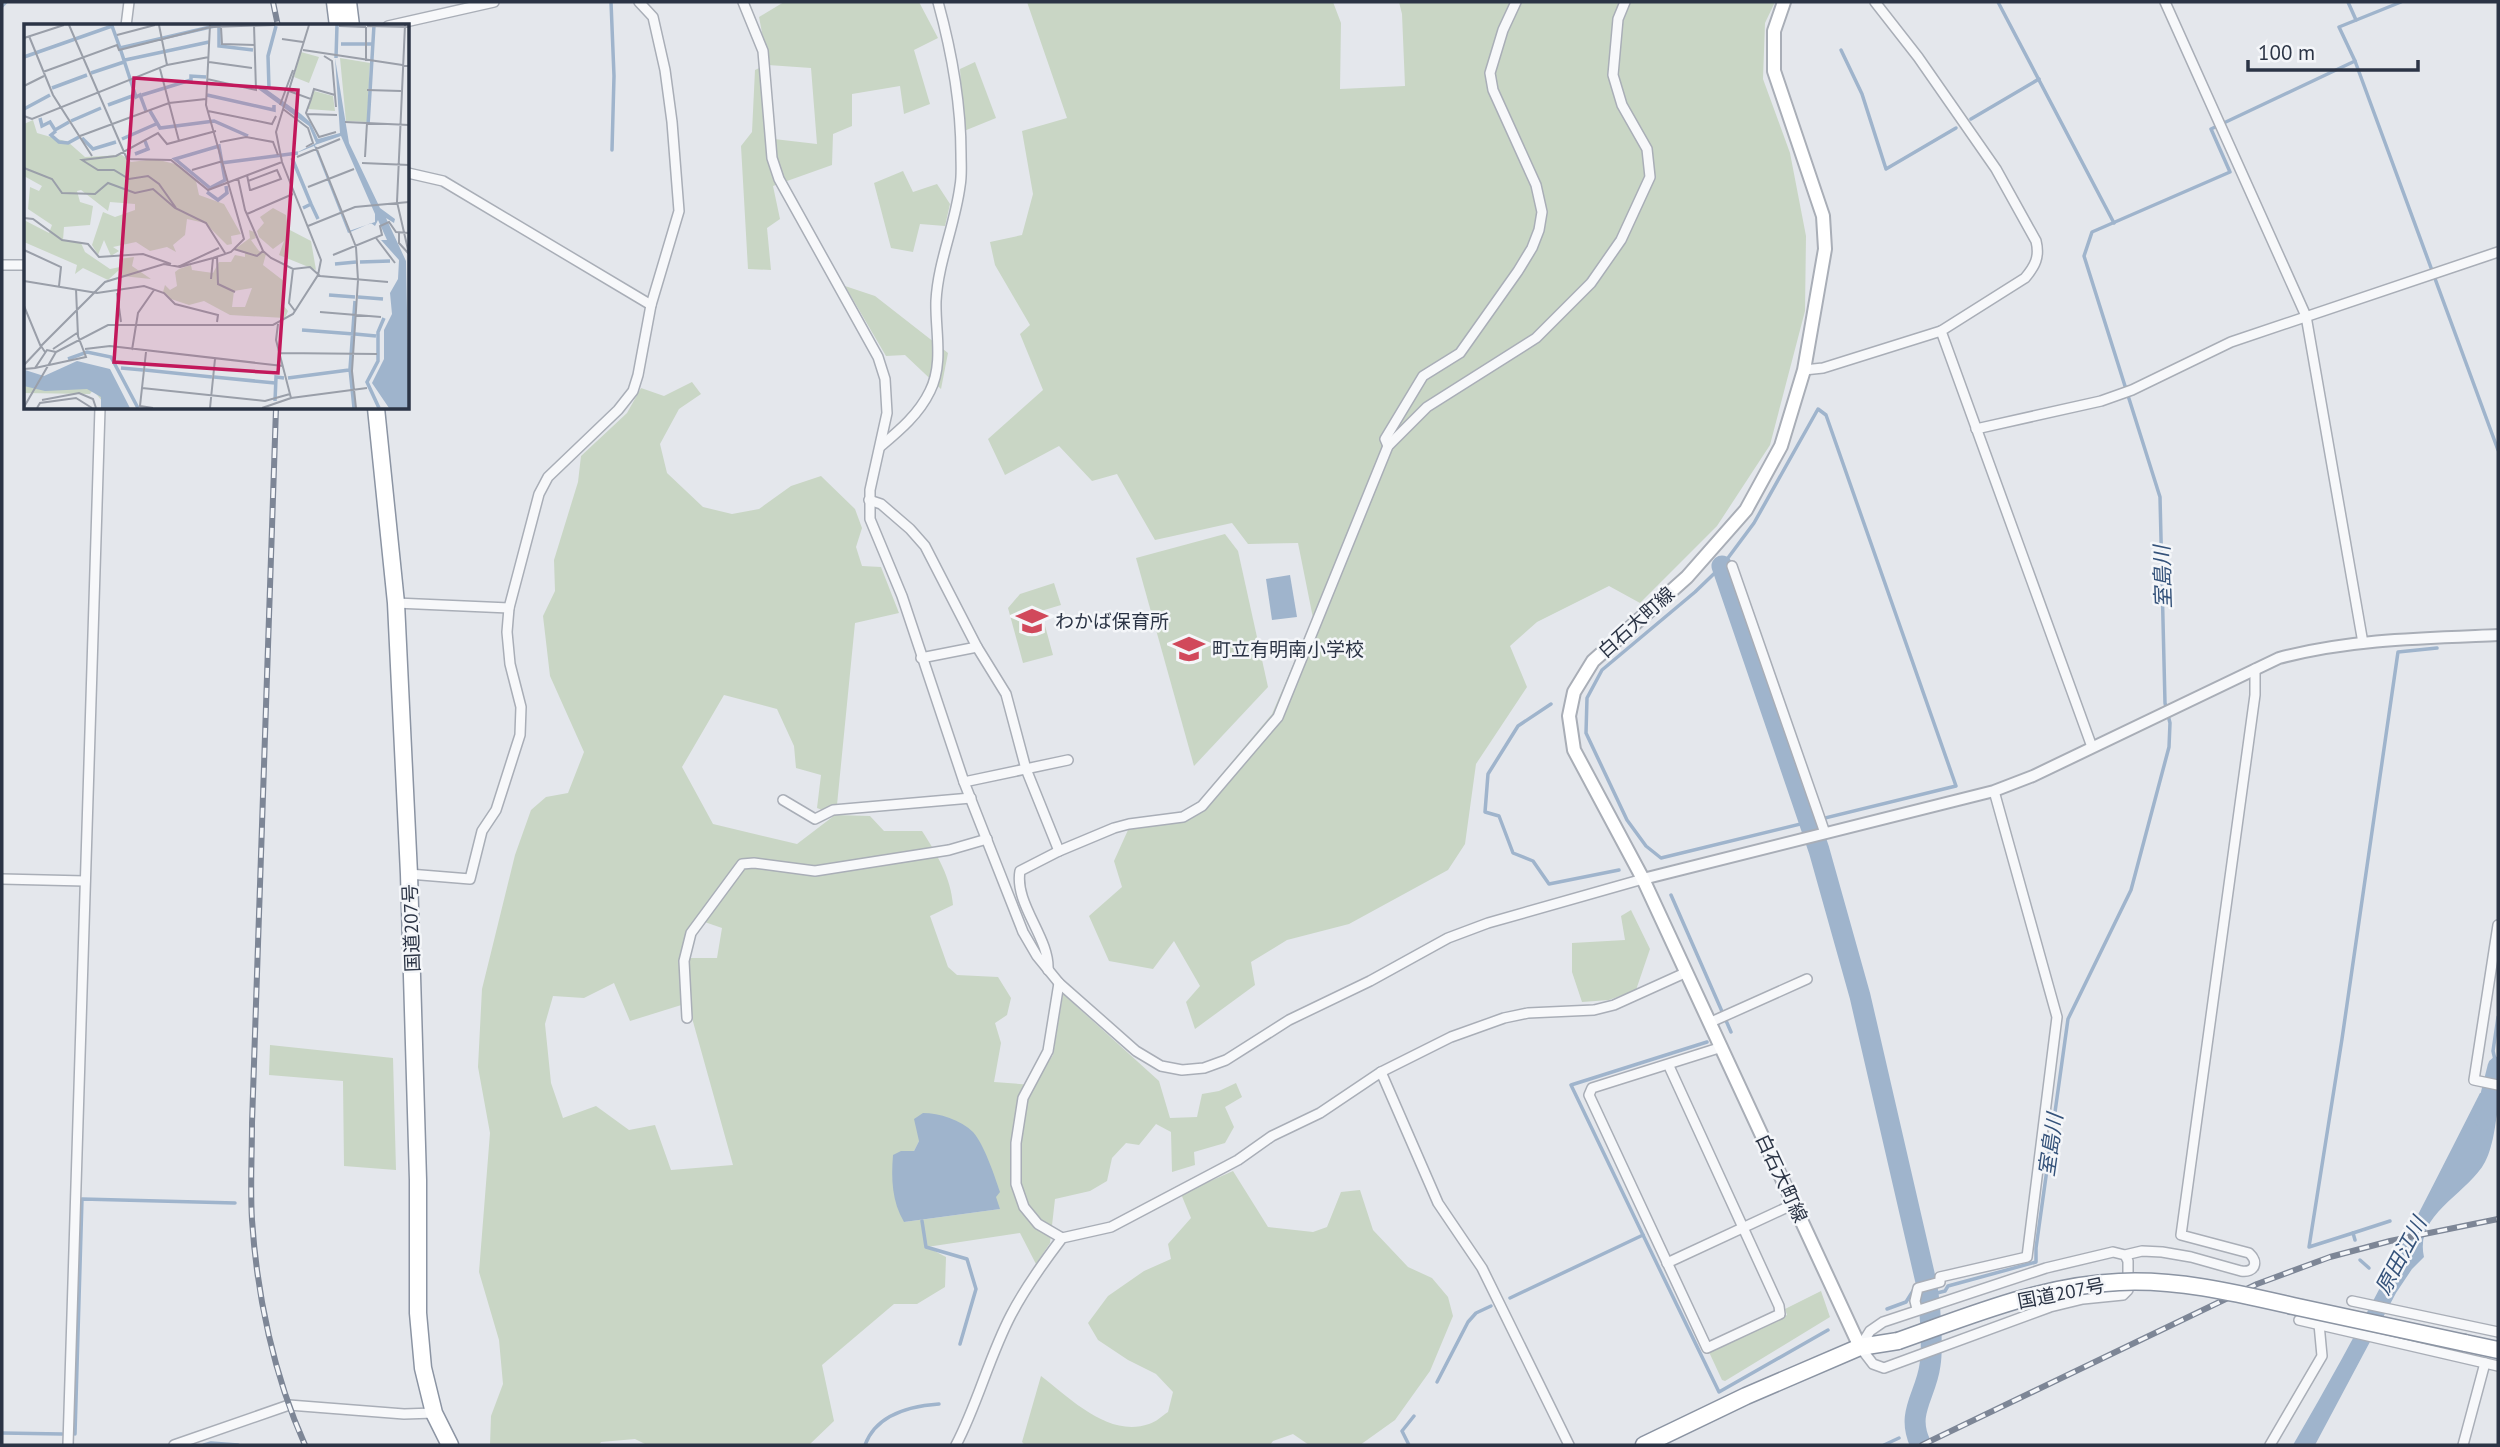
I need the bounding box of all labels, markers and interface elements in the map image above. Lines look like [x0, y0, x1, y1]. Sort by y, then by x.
inset map [24, 24, 410, 410]
scale bar [2248, 28, 2418, 72]
text: 100 m [2258, 39, 2315, 66]
water label: 室島川 [2148, 543, 2177, 609]
street label: 白石大町線 [1593, 581, 1679, 663]
school or university icon: わかば保育所 [1015, 604, 1049, 638]
place label: わかば保育所 [1055, 609, 1169, 633]
school or university icon: 町立有明南小学校 [1172, 632, 1206, 666]
place label: 町立有明南小学校 [1212, 637, 1364, 661]
street label: 国道207号 [397, 884, 425, 972]
water label: 室島川 [2033, 1110, 2069, 1178]
street label: 白石大町線 [1751, 1130, 1813, 1226]
water label: 原田江川 [2369, 1211, 2433, 1299]
street label: 国道207号 [2015, 1273, 2107, 1313]

